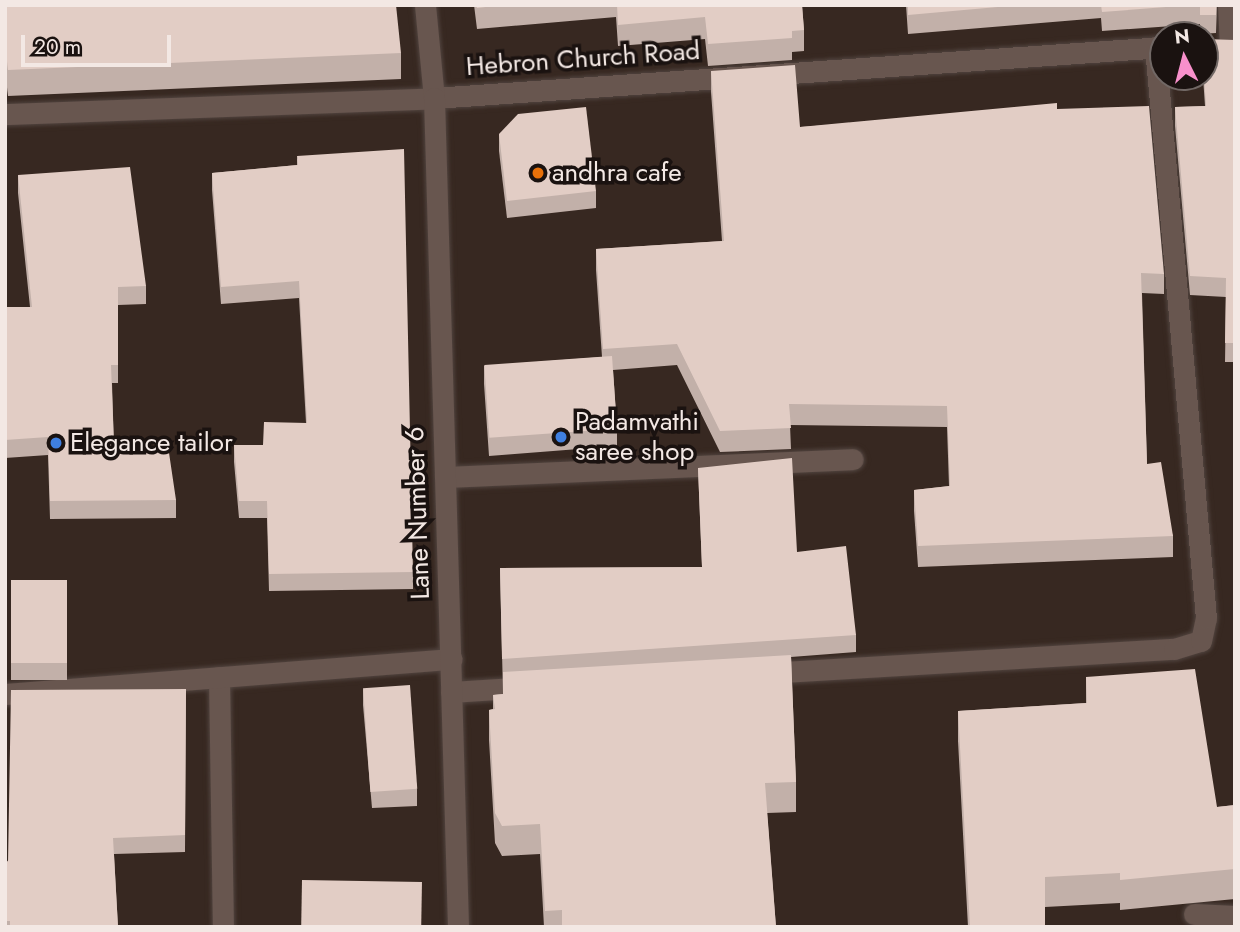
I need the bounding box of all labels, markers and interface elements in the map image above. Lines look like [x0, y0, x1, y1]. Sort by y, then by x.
scale bar [24, 21, 175, 65]
north arrow [1149, 21, 1219, 91]
text: N [1173, 22, 1191, 51]
text: 20 m [34, 32, 81, 62]
street label: Hebron Church Road [465, 35, 701, 83]
place label: andhra cafe [552, 157, 682, 189]
marker: andhra cafe [530, 165, 546, 181]
place label: Padamvathi saree shop [575, 406, 699, 467]
street label: Lane Number 6 [399, 426, 437, 600]
place label: Elegance tailor [70, 427, 233, 459]
marker: Padamvathi saree shop [553, 429, 569, 445]
marker: Elegance tailor [48, 435, 64, 451]

